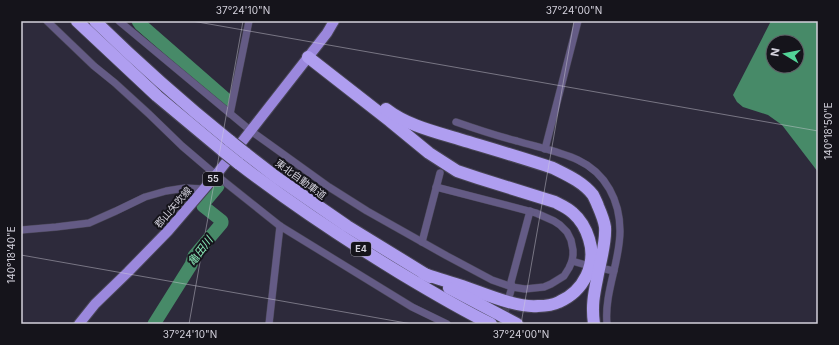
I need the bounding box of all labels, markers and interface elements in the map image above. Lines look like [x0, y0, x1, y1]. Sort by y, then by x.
text: 37°24'10"N [216, 4, 270, 16]
text: 37°24'00"N [546, 4, 602, 16]
north arrow [765, 34, 805, 74]
text: N [768, 47, 783, 58]
text: 140°18'50"E [822, 102, 834, 160]
street label: 東北自動車道 [273, 157, 329, 201]
road number: 55 [203, 172, 223, 186]
street label: 郡山矢吹線 [152, 184, 194, 230]
text: 140°18'40"E [5, 226, 17, 284]
water label: 亀田川 [184, 233, 216, 268]
road number: E4 [351, 242, 371, 256]
text: 37°24'10"N [163, 328, 217, 340]
text: 37°24'00"N [493, 328, 549, 340]

